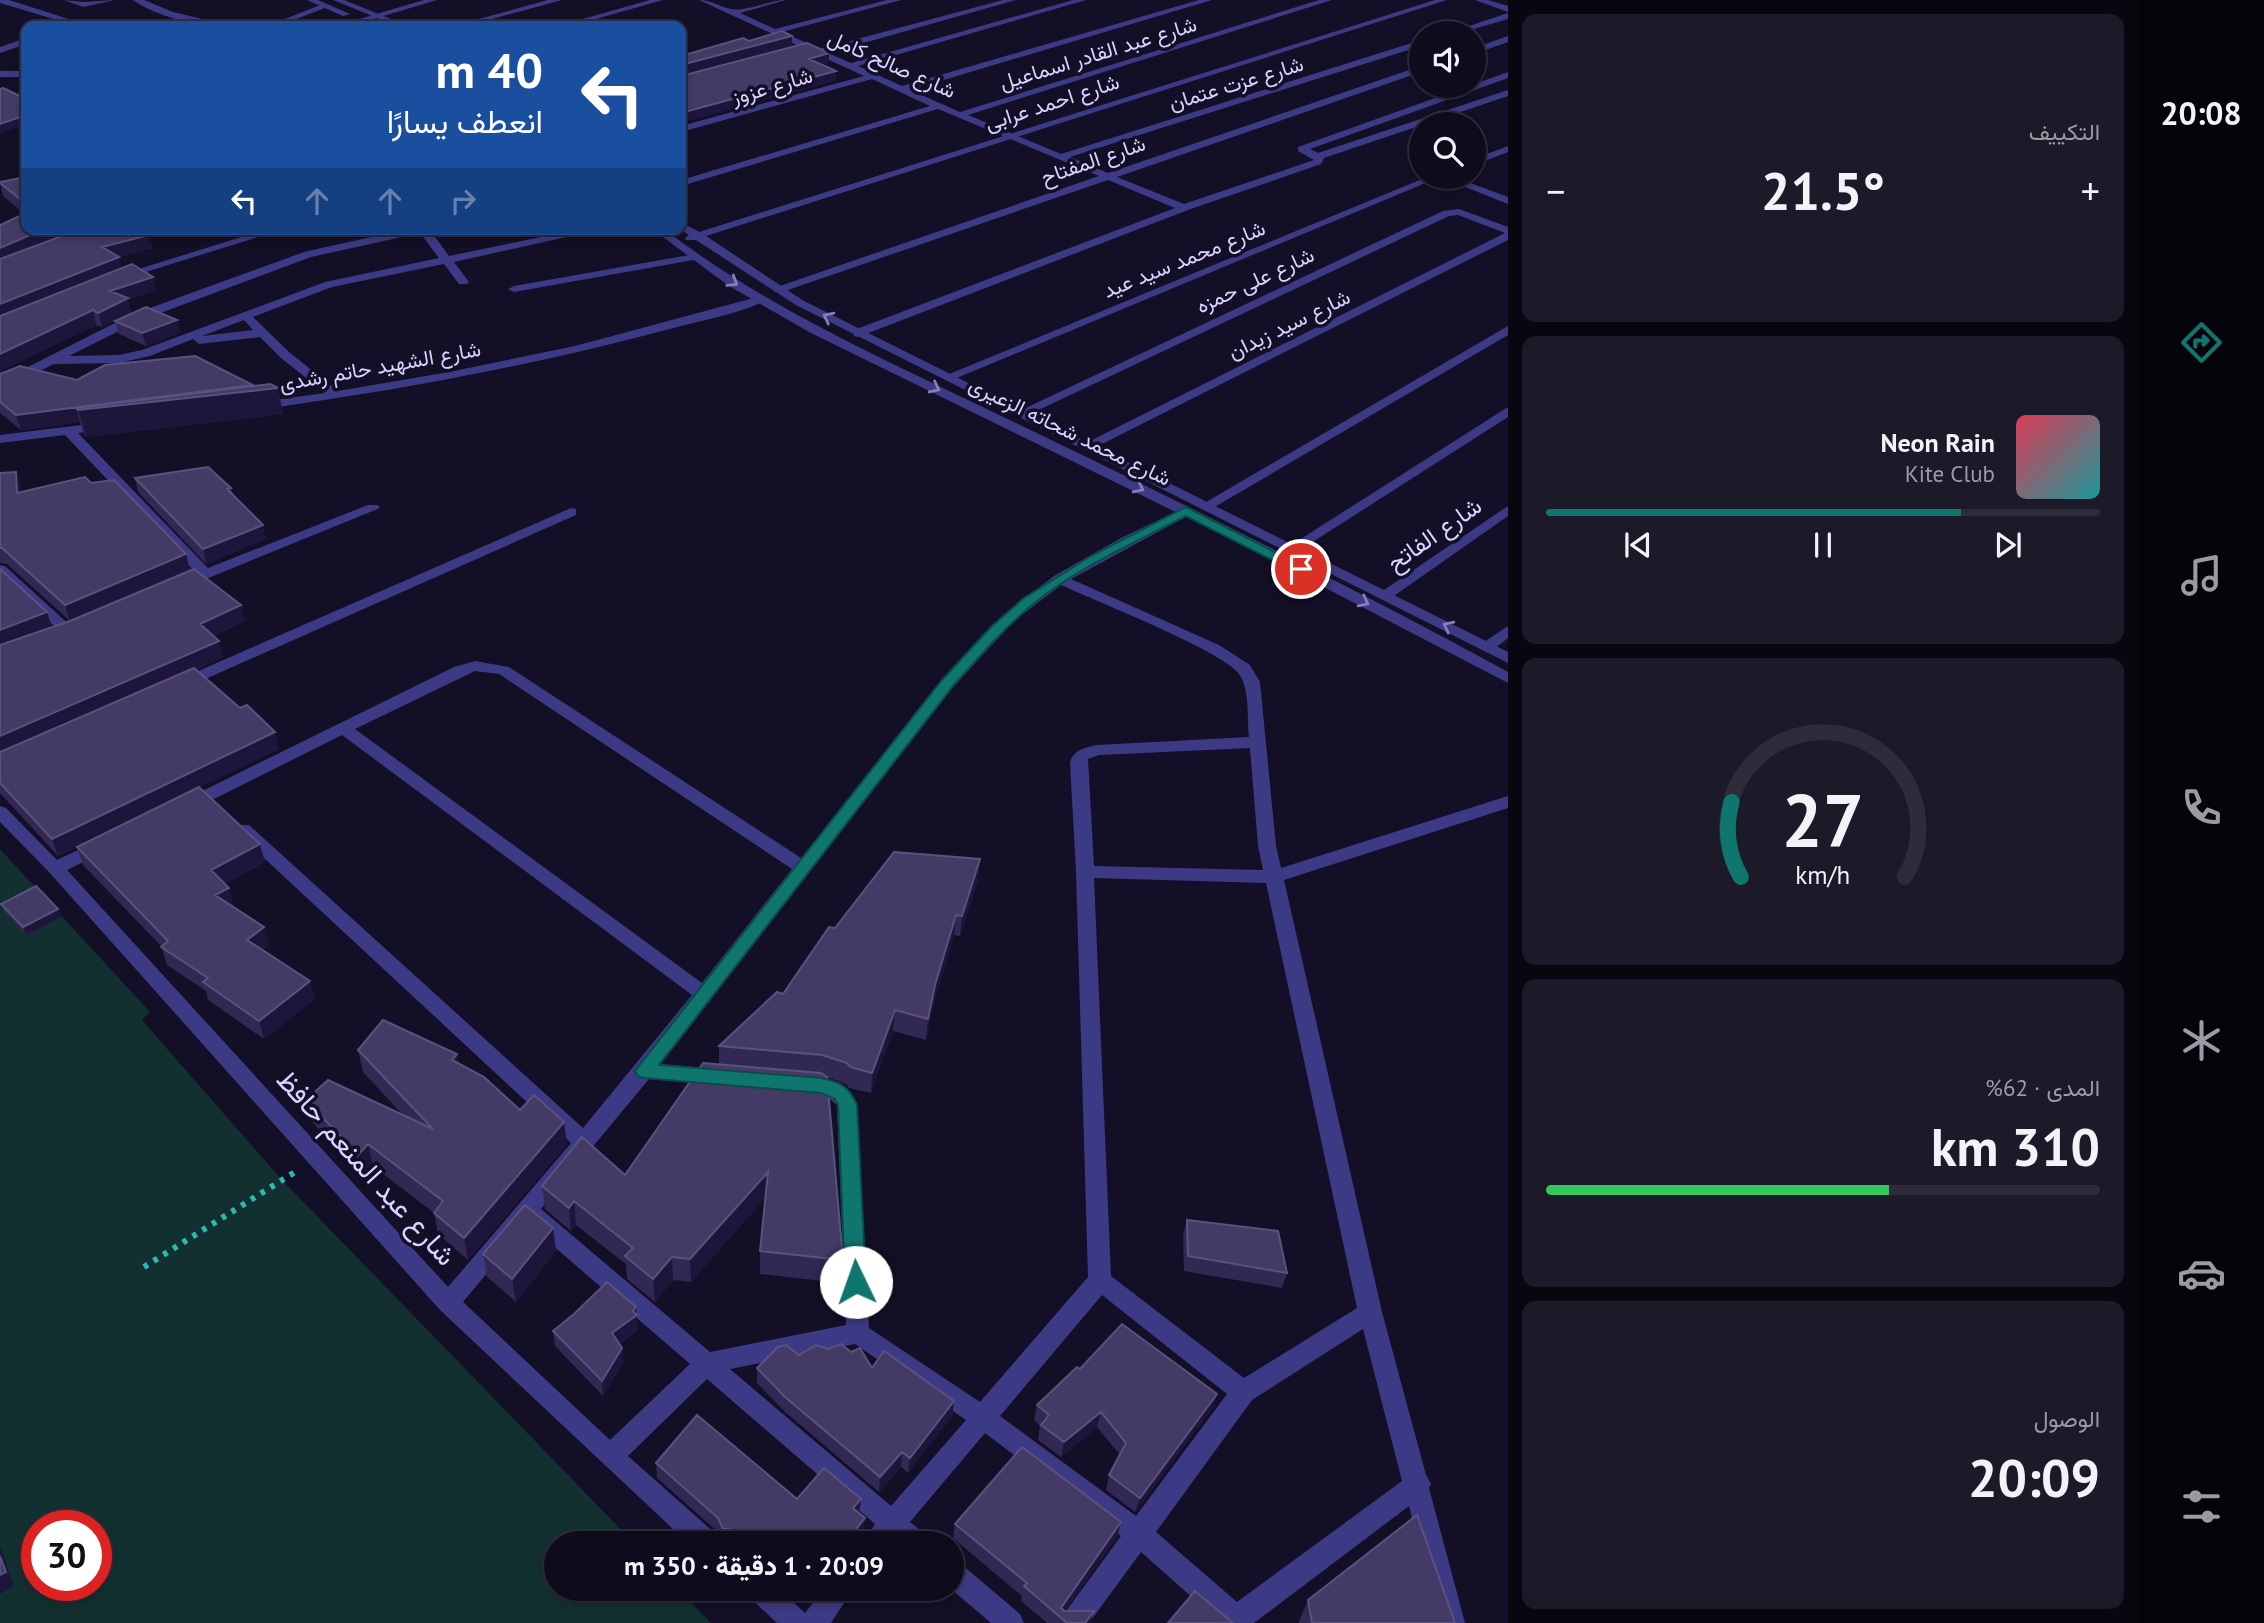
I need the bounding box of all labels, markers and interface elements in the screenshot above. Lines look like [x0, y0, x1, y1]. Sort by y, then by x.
street label: شارع عبد القادر اسماعيل [996, 10, 1200, 97]
map controls [1409, 21, 1486, 189]
button: sound [1409, 21, 1486, 98]
street label: شارع صالح كامل [823, 24, 960, 105]
text: 40 m [436, 38, 543, 102]
icon: left [567, 49, 658, 140]
street label: شارع عزت عتمان [1165, 50, 1307, 117]
street label: شارع عزوز [727, 62, 816, 112]
street label: شارع احمد عرابى [981, 68, 1123, 137]
text: 20:08 [2160, 92, 2242, 134]
text: انعطف يسارًا [387, 100, 543, 142]
button: search [1409, 112, 1486, 189]
text: التكييف [2029, 117, 2100, 146]
street label: شارع المفتاح [1037, 130, 1149, 191]
text: 21.5° [1761, 157, 1885, 224]
text: − [1546, 166, 1565, 215]
text: + [2081, 166, 2100, 215]
icon: left [225, 182, 263, 220]
icon: ahead [298, 182, 336, 220]
icon: ahead [371, 182, 409, 220]
icon: right [444, 182, 482, 220]
street label: شارع محمد سيد عيد [1099, 214, 1270, 305]
street label: شارع على حمزه [1192, 241, 1319, 320]
one-way arrow [726, 273, 739, 286]
street label: شارع سيد زيدان [1223, 283, 1355, 366]
one-way arrow [822, 312, 835, 325]
icon: directions [2177, 318, 2226, 367]
street label: شارع الشهيد حاتم رشدى [277, 335, 483, 398]
street label: شارع محمد شحاته الزعيرى [964, 370, 1176, 493]
one-way arrow [928, 379, 940, 393]
text: Neon Rain [1880, 426, 1995, 459]
text: Kite Club [1905, 459, 1995, 488]
one-way arrow [1132, 480, 1144, 494]
street label: شارع الفاتح [1380, 490, 1489, 580]
icon: previous [1619, 526, 1657, 564]
icon: pause [1804, 526, 1842, 564]
icon: next [1989, 526, 2027, 564]
pin [1271, 539, 1331, 599]
icon: arrive [1282, 550, 1320, 588]
icon: music [2177, 551, 2226, 600]
one-way arrow [1357, 593, 1369, 607]
one-way arrow [1443, 621, 1455, 635]
text: 27 [1782, 774, 1864, 868]
icon: phone [2177, 783, 2226, 832]
text: km/h [1796, 859, 1850, 891]
icon: climate [2177, 1016, 2226, 1065]
street label: شارع عبد المنعم حافظ [268, 1061, 465, 1274]
text: المدى · 62% [1985, 1073, 2100, 1102]
text: 310 km [1931, 1113, 2100, 1180]
position arrow [819, 1245, 893, 1319]
icon: car [2177, 1249, 2226, 1298]
text: الوصول [2034, 1404, 2100, 1433]
text: 20:09 [1968, 1444, 2100, 1511]
icon: filters [2177, 1482, 2226, 1531]
speed limit sign: 30 [21, 1510, 112, 1601]
text: 20:09 · 1 دقيقة · 350 m [624, 1549, 884, 1582]

